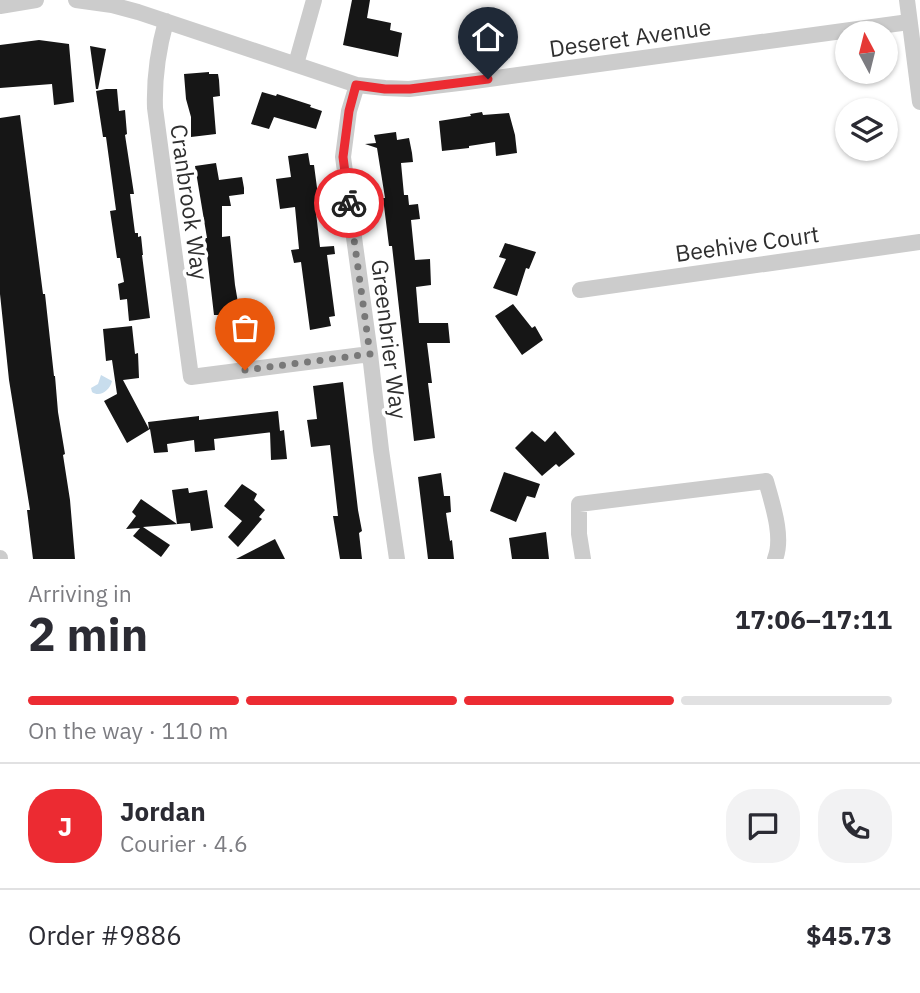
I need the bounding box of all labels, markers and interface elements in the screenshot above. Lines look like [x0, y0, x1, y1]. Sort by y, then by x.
pin [458, 7, 518, 79]
street label: Deseret Avenue [547, 11, 713, 63]
icon: home [469, 18, 507, 56]
north arrow [835, 21, 898, 84]
map controls [835, 21, 898, 161]
button: layers [835, 98, 898, 161]
street label: Cranbrook Way [164, 122, 216, 282]
courier [314, 168, 384, 238]
icon: bike [330, 184, 368, 222]
street label: Beehive Court [673, 218, 821, 268]
street label: Greenbrier Way [365, 257, 415, 421]
pin [215, 298, 275, 370]
icon: bag [226, 309, 264, 347]
text: Arriving in [28, 578, 132, 608]
text: 17:06–17:11 [735, 602, 892, 636]
text: 2 min [28, 604, 148, 664]
text: On the way · 110 m [28, 715, 228, 745]
button: chat [726, 789, 800, 863]
button: phone [818, 789, 892, 863]
text: Jordan [120, 794, 206, 828]
text: J [58, 809, 72, 843]
text: Courier · 4.6 [120, 828, 248, 858]
text: Order #9886 [28, 918, 182, 952]
text: $45.73 [806, 918, 892, 952]

